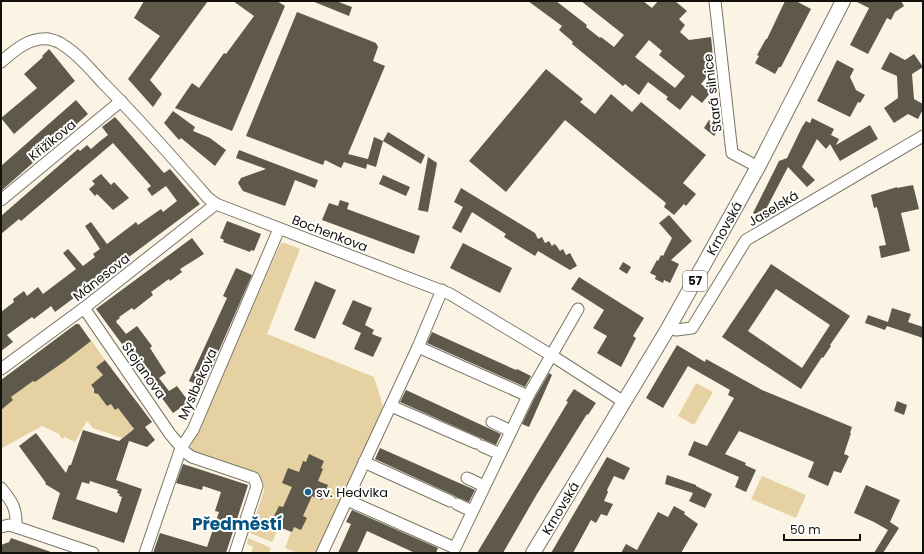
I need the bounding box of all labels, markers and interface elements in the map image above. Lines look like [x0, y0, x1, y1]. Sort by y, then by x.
street label: Stará silnice [698, 53, 727, 133]
street label: Křižíkova [25, 115, 80, 165]
street label: Jaselská [744, 186, 802, 231]
street label: Krnovská [702, 198, 747, 259]
street label: Bochenkova [289, 210, 371, 257]
street label: Mánesova [69, 249, 134, 306]
road number: 57 [683, 271, 707, 291]
street label: Stojanova [117, 338, 170, 403]
street label: Myslbekova [173, 345, 222, 423]
street label: Krnovská [537, 478, 584, 538]
place label: sv. Hedvika [316, 483, 388, 502]
marker: sv. Hedvika [303, 487, 313, 497]
district label: Předměstí [192, 512, 282, 536]
scale bar [784, 516, 860, 542]
text: 50 m [790, 521, 821, 538]

